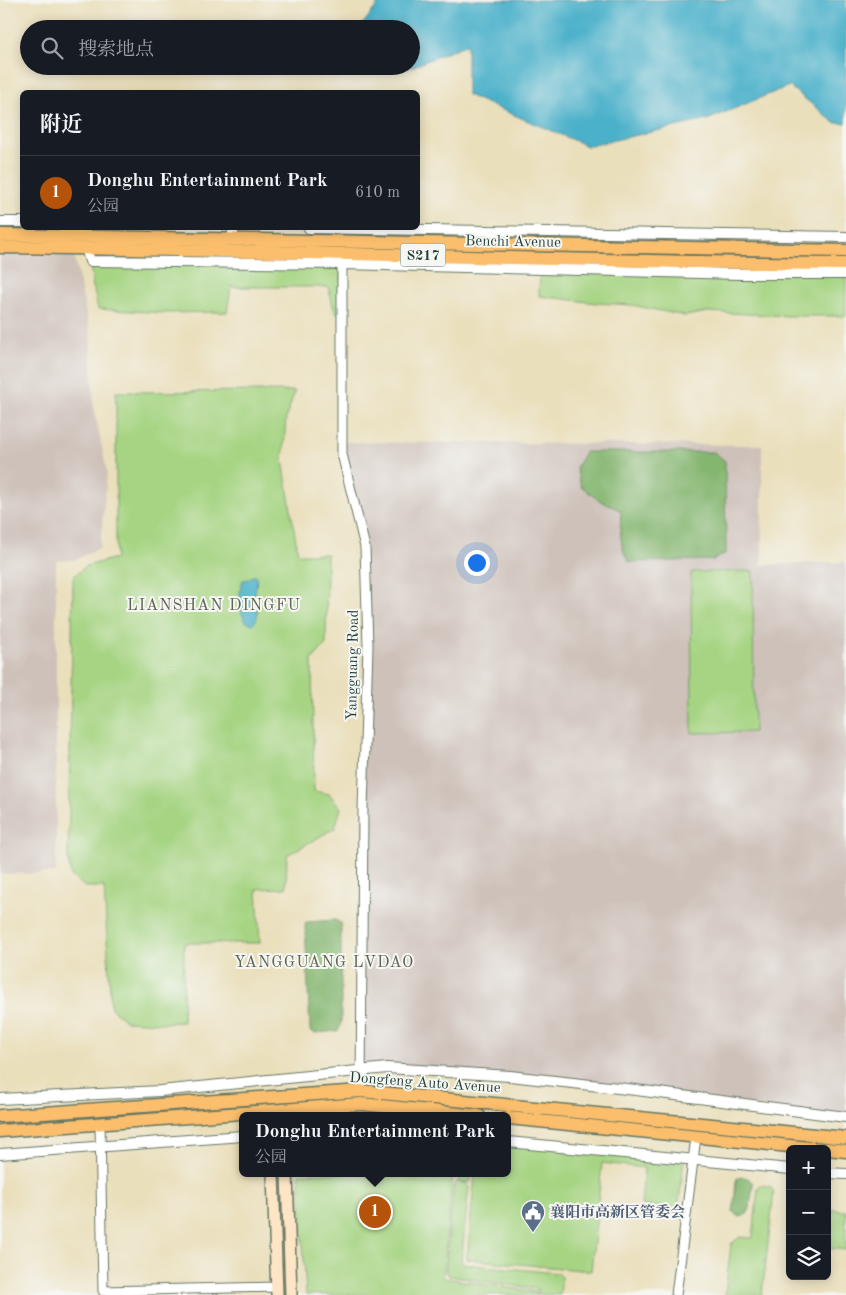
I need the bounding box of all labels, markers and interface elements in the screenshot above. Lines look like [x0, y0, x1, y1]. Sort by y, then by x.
search box [20, 20, 420, 75]
icon: search [38, 34, 66, 62]
text: 搜索地点 [78, 41, 154, 60]
text: 附近 [40, 115, 82, 136]
text: Donghu Entertainment Park [87, 172, 328, 191]
text: 1 [51, 185, 61, 201]
text: 610 m [355, 185, 400, 201]
text: 公园 [87, 199, 119, 215]
street label: Benchi Avenue [465, 234, 561, 251]
road number: S217 [400, 244, 446, 266]
your location [464, 550, 490, 576]
district label: LIANSHAN DINGFU [127, 598, 301, 614]
street label: Yangguang Road [345, 609, 362, 721]
district label: YANGGUANG LVDAO [234, 955, 414, 971]
street label: Dongfeng Auto Avenue [349, 1071, 501, 1096]
popup [239, 1112, 511, 1177]
text: Donghu Entertainment Park [255, 1123, 495, 1142]
map controls [786, 1145, 831, 1280]
button: + [786, 1145, 831, 1190]
text: 公园 [255, 1150, 287, 1166]
button: − [786, 1190, 831, 1235]
pin: 1 [359, 1193, 391, 1231]
public building icon: 襄阳市高新区管委会 [520, 1199, 546, 1233]
place label: 襄阳市高新区管委会 [550, 1203, 685, 1221]
button: layers [786, 1235, 831, 1280]

